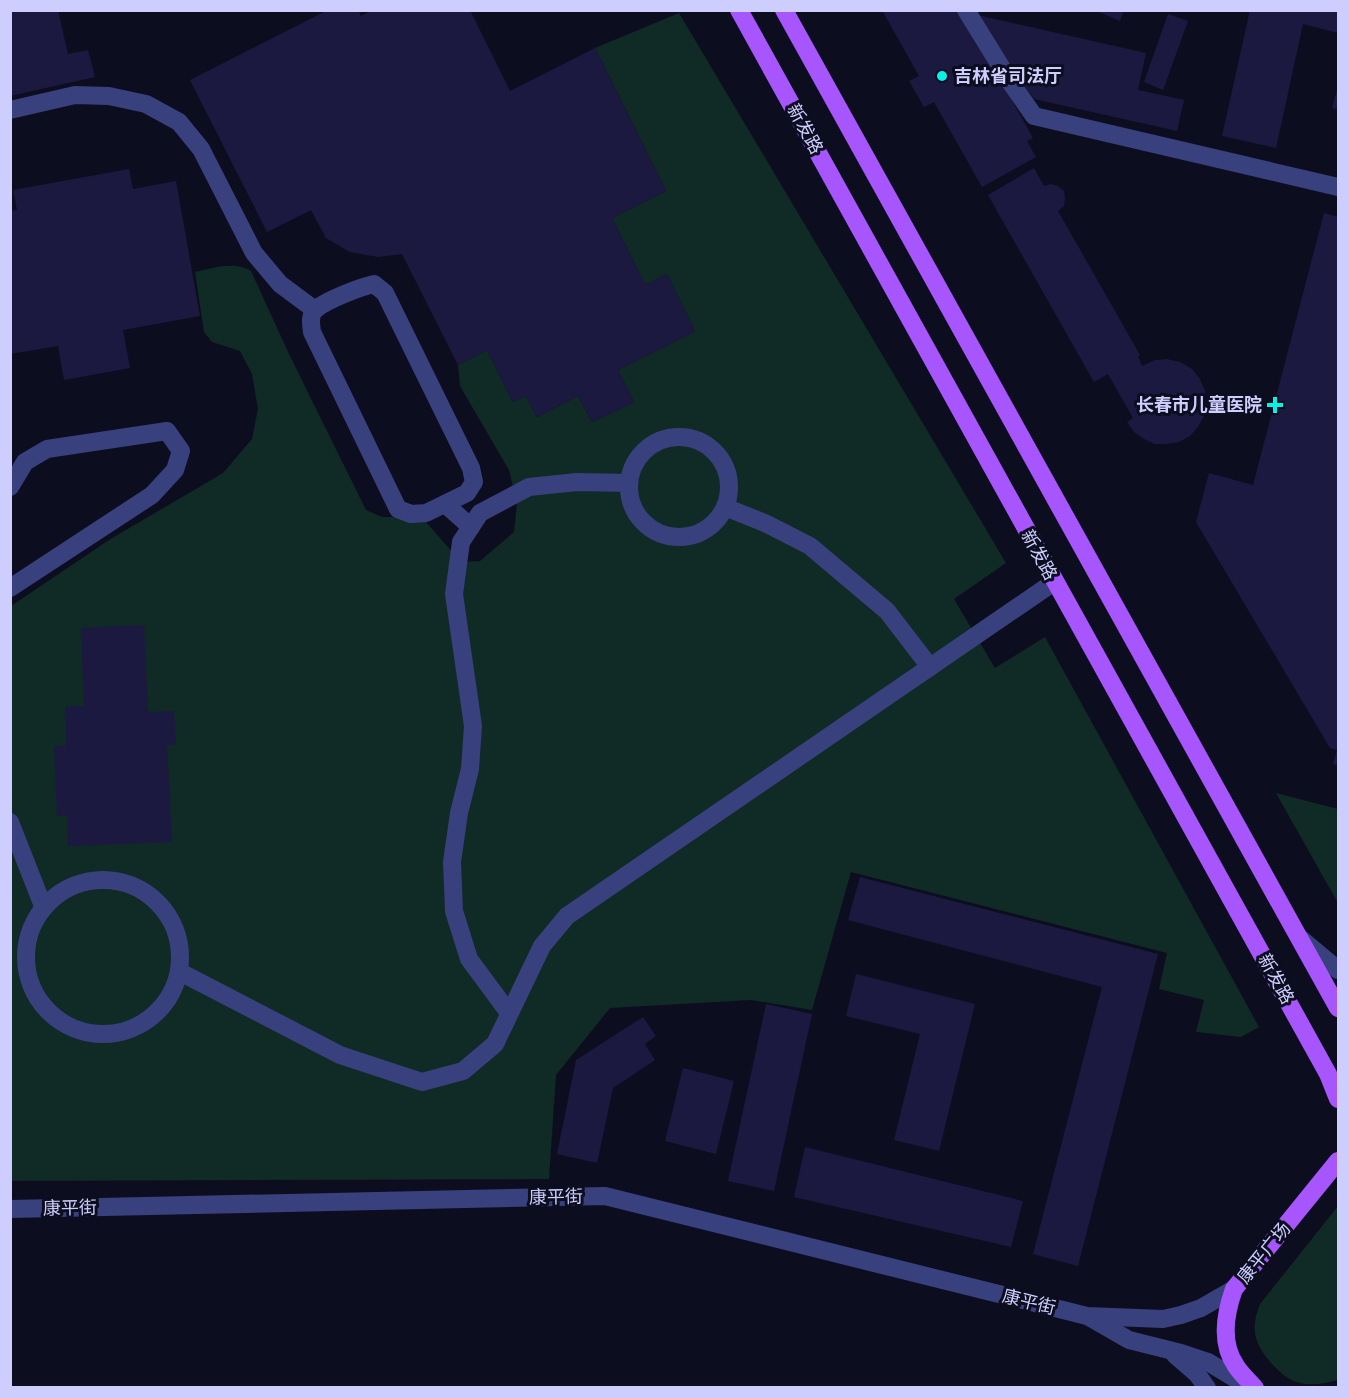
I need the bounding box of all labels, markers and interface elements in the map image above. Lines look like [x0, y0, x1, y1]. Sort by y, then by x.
place label: 吉林省司法厅 [954, 64, 1062, 88]
marker: 吉林省司法厅 [935, 69, 949, 83]
street label: 新发路 [781, 100, 829, 158]
place label: 长春市儿童医院 [1136, 393, 1262, 417]
marker: 长春市儿童医院 [1266, 396, 1284, 414]
street label: 新发路 [1015, 526, 1063, 584]
street label: 新发路 [1252, 950, 1300, 1008]
street label: 康平街 [529, 1185, 583, 1209]
street label: 康平街 [43, 1196, 97, 1220]
street label: 康平广场 [1232, 1217, 1296, 1289]
street label: 康平街 [1000, 1284, 1058, 1320]

